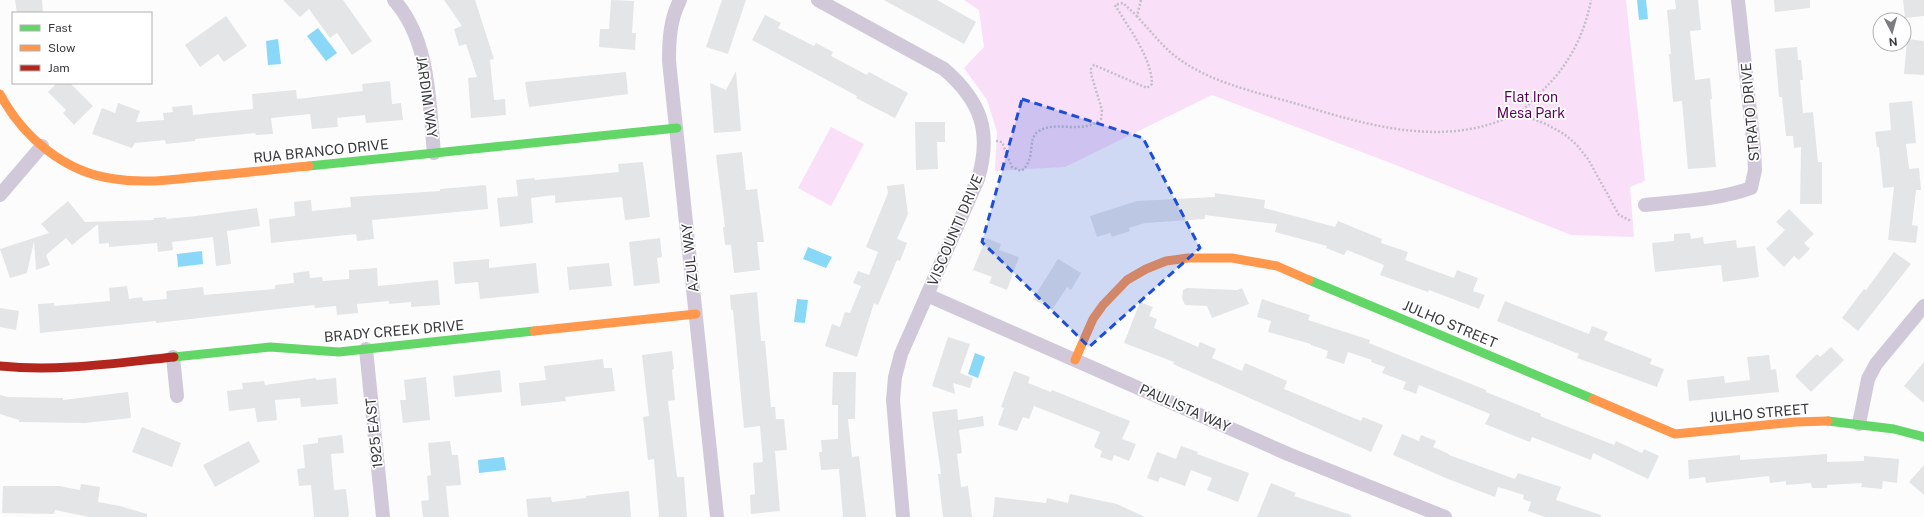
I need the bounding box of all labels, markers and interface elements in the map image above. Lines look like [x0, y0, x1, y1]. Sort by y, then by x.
legend [12, 12, 152, 84]
north arrow [1872, 12, 1912, 52]
text: Fast [48, 21, 73, 35]
text: N [1888, 36, 1898, 48]
text: Slow [48, 41, 76, 55]
street label: JARDIM WAY [413, 55, 441, 140]
text: Jam [48, 61, 70, 75]
street label: STRATO DRIVE [1738, 62, 1762, 162]
park label: Flat Iron Mesa Park [1497, 89, 1565, 121]
street label: RUA BRANCO DRIVE [253, 136, 389, 166]
street label: VISCOUNTI DRIVE [924, 172, 986, 288]
street label: AZUL WAY [678, 222, 702, 293]
street label: JULHO STREET [1401, 297, 1499, 351]
street label: BRADY CREEK DRIVE [323, 317, 465, 345]
street label: PAULISTA WAY [1137, 381, 1233, 435]
street label: 1925 EAST [362, 397, 386, 469]
street label: JULHO STREET [1708, 401, 1810, 425]

